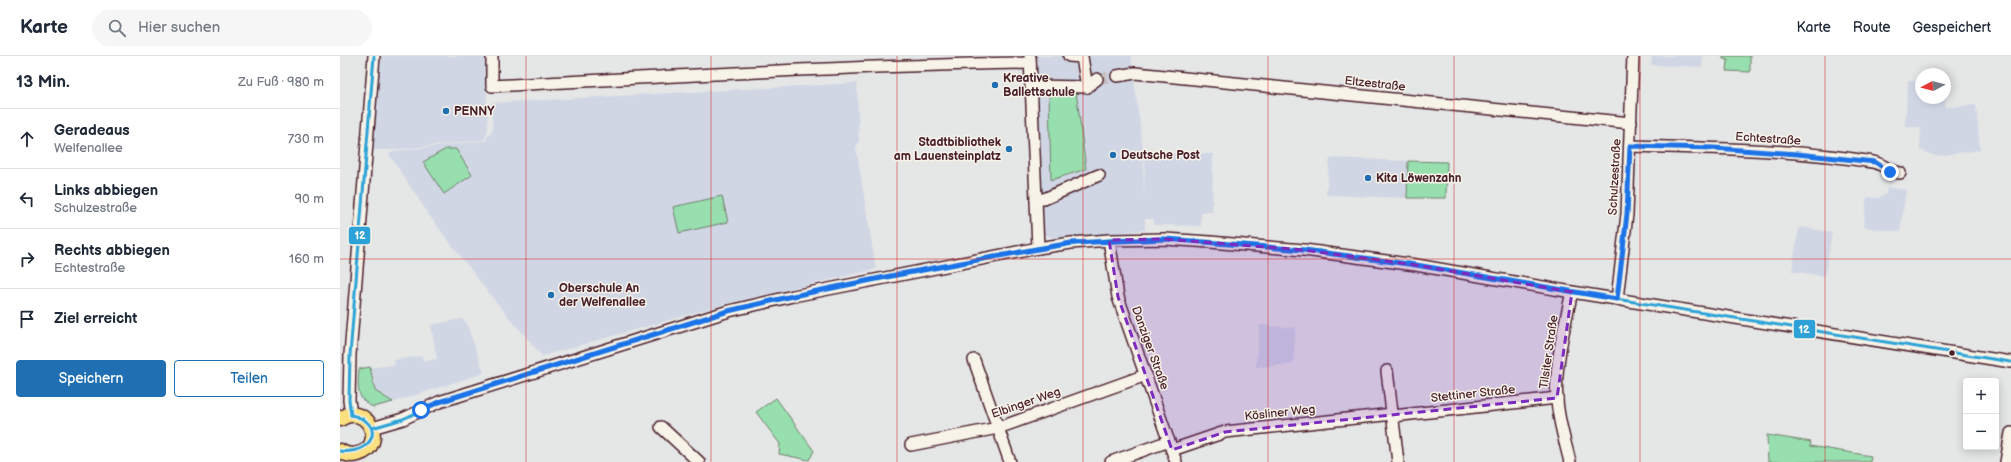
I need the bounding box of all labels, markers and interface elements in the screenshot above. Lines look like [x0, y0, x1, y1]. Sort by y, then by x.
search box [92, 10, 372, 46]
text: Karte [20, 16, 68, 39]
icon: search [106, 17, 128, 39]
text: Hier suchen [138, 18, 220, 37]
text: Karte [1797, 19, 1831, 36]
text: Route [1853, 19, 1891, 36]
text: Gespeichert [1913, 19, 1991, 36]
north arrow [1915, 68, 1951, 104]
place label: Kreative Ballettschule [1003, 71, 1075, 100]
text: 13 Min. [16, 72, 70, 92]
street label: Eltzestraße [1344, 73, 1406, 95]
text: Zu Fuß · 980 m [238, 74, 324, 90]
marker: Kreative Ballettschule [990, 80, 1000, 90]
place label: PENNY [454, 104, 495, 119]
marker: PENNY [441, 106, 451, 116]
text: Geradeaus [54, 121, 130, 140]
icon: ahead [16, 128, 38, 150]
street label: Echtestraße [1735, 129, 1801, 149]
text: 730 m [288, 131, 324, 147]
place label: Stadtbibliothek am Lauensteinplatz [894, 135, 1002, 164]
street label: Schulzestraße [1606, 138, 1624, 216]
text: Welfenallee [54, 140, 123, 156]
marker: Stadtbibliothek am Lauensteinplatz [1004, 144, 1014, 154]
place label: Deutsche Post [1121, 148, 1200, 163]
marker: Deutsche Post [1108, 150, 1118, 160]
route end [1881, 163, 1899, 181]
place label: Kita Löwenzahn [1376, 171, 1462, 186]
marker: Kita Löwenzahn [1363, 173, 1373, 183]
text: Links abbiegen [54, 181, 158, 200]
icon: left [16, 188, 38, 210]
text: 90 m [295, 191, 324, 207]
text: Schulzestraße [54, 200, 137, 216]
line badge: 12 [348, 226, 371, 245]
text: 12 [354, 229, 366, 242]
text: Rechts abbiegen [54, 241, 170, 260]
icon: right [16, 248, 38, 270]
text: 160 m [289, 251, 324, 267]
text: Echtestraße [54, 260, 125, 276]
place label: Oberschule An der Welfenallee [559, 281, 646, 310]
marker: Oberschule An der Welfenallee [546, 290, 556, 300]
street label: Danziger Straße [1128, 304, 1172, 392]
icon: arrive [16, 308, 38, 330]
text: Ziel erreicht [54, 309, 137, 328]
street label: Tilsiter Straße [1536, 314, 1562, 390]
line badge: 12 [1793, 319, 1816, 339]
text: 12 [1798, 323, 1810, 336]
unlabelled marker [1947, 348, 1957, 358]
button: Speichern [16, 360, 166, 397]
button: Teilen [174, 360, 324, 397]
map controls [1963, 378, 1999, 450]
button: + [1963, 378, 1999, 414]
street label: Stettiner Straße [1430, 382, 1516, 406]
street label: Elbinger Weg [989, 384, 1063, 422]
route start [412, 401, 430, 419]
street label: Kösliner Weg [1244, 402, 1316, 424]
button: − [1963, 414, 1999, 450]

